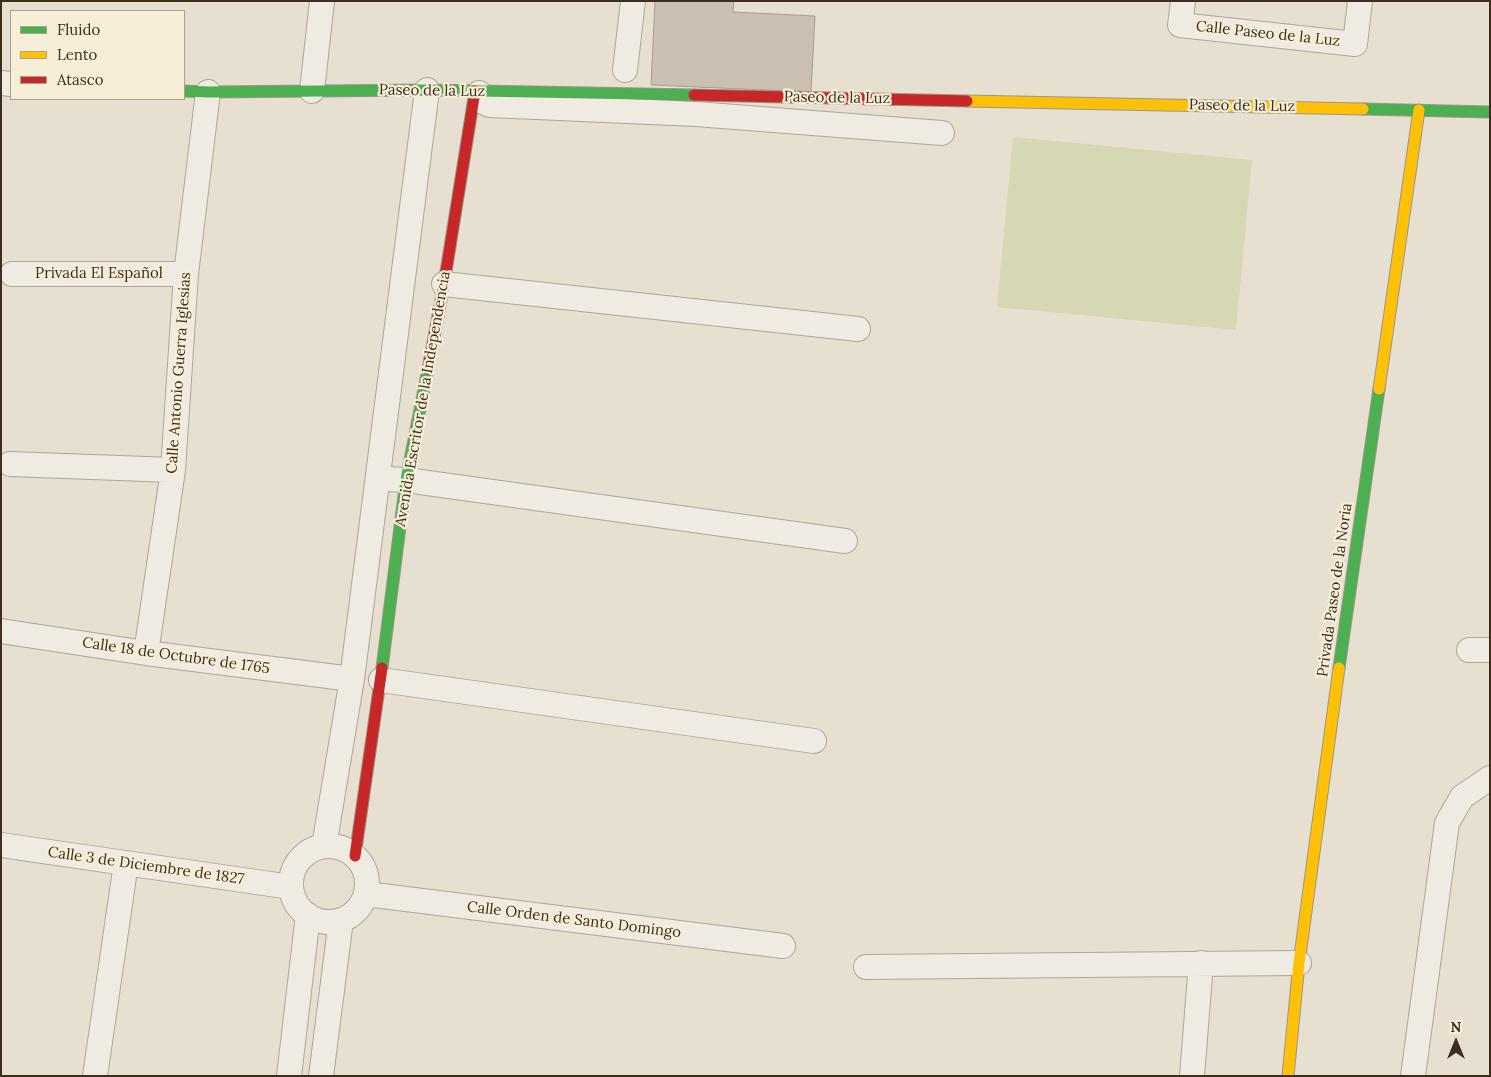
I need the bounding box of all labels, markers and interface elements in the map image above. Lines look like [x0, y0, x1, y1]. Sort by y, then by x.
legend [10, 10, 185, 100]
street label: Calle Paseo de la Luz [1195, 17, 1341, 51]
text: Fluido [57, 20, 100, 39]
text: Lento [57, 45, 97, 64]
text: Atasco [57, 70, 103, 89]
street label: Paseo de la Luz [379, 81, 485, 101]
street label: Paseo de la Luz [784, 88, 890, 108]
street label: Paseo de la Luz [1189, 96, 1295, 116]
street label: Privada El Español [35, 265, 163, 283]
street label: Avenida Escritor de la Independencia [392, 270, 454, 528]
street label: Calle Antonio Guerra Iglesias [163, 272, 195, 474]
street label: Privada Paseo de la Noria [1314, 502, 1356, 678]
street label: Calle 18 de Octubre de 1765 [81, 634, 271, 678]
street label: Calle 3 de Diciembre de 1827 [47, 843, 245, 889]
street label: Calle Orden de Santo Domingo [466, 898, 682, 942]
north arrow [1431, 1017, 1481, 1067]
text: N [1451, 1018, 1461, 1036]

